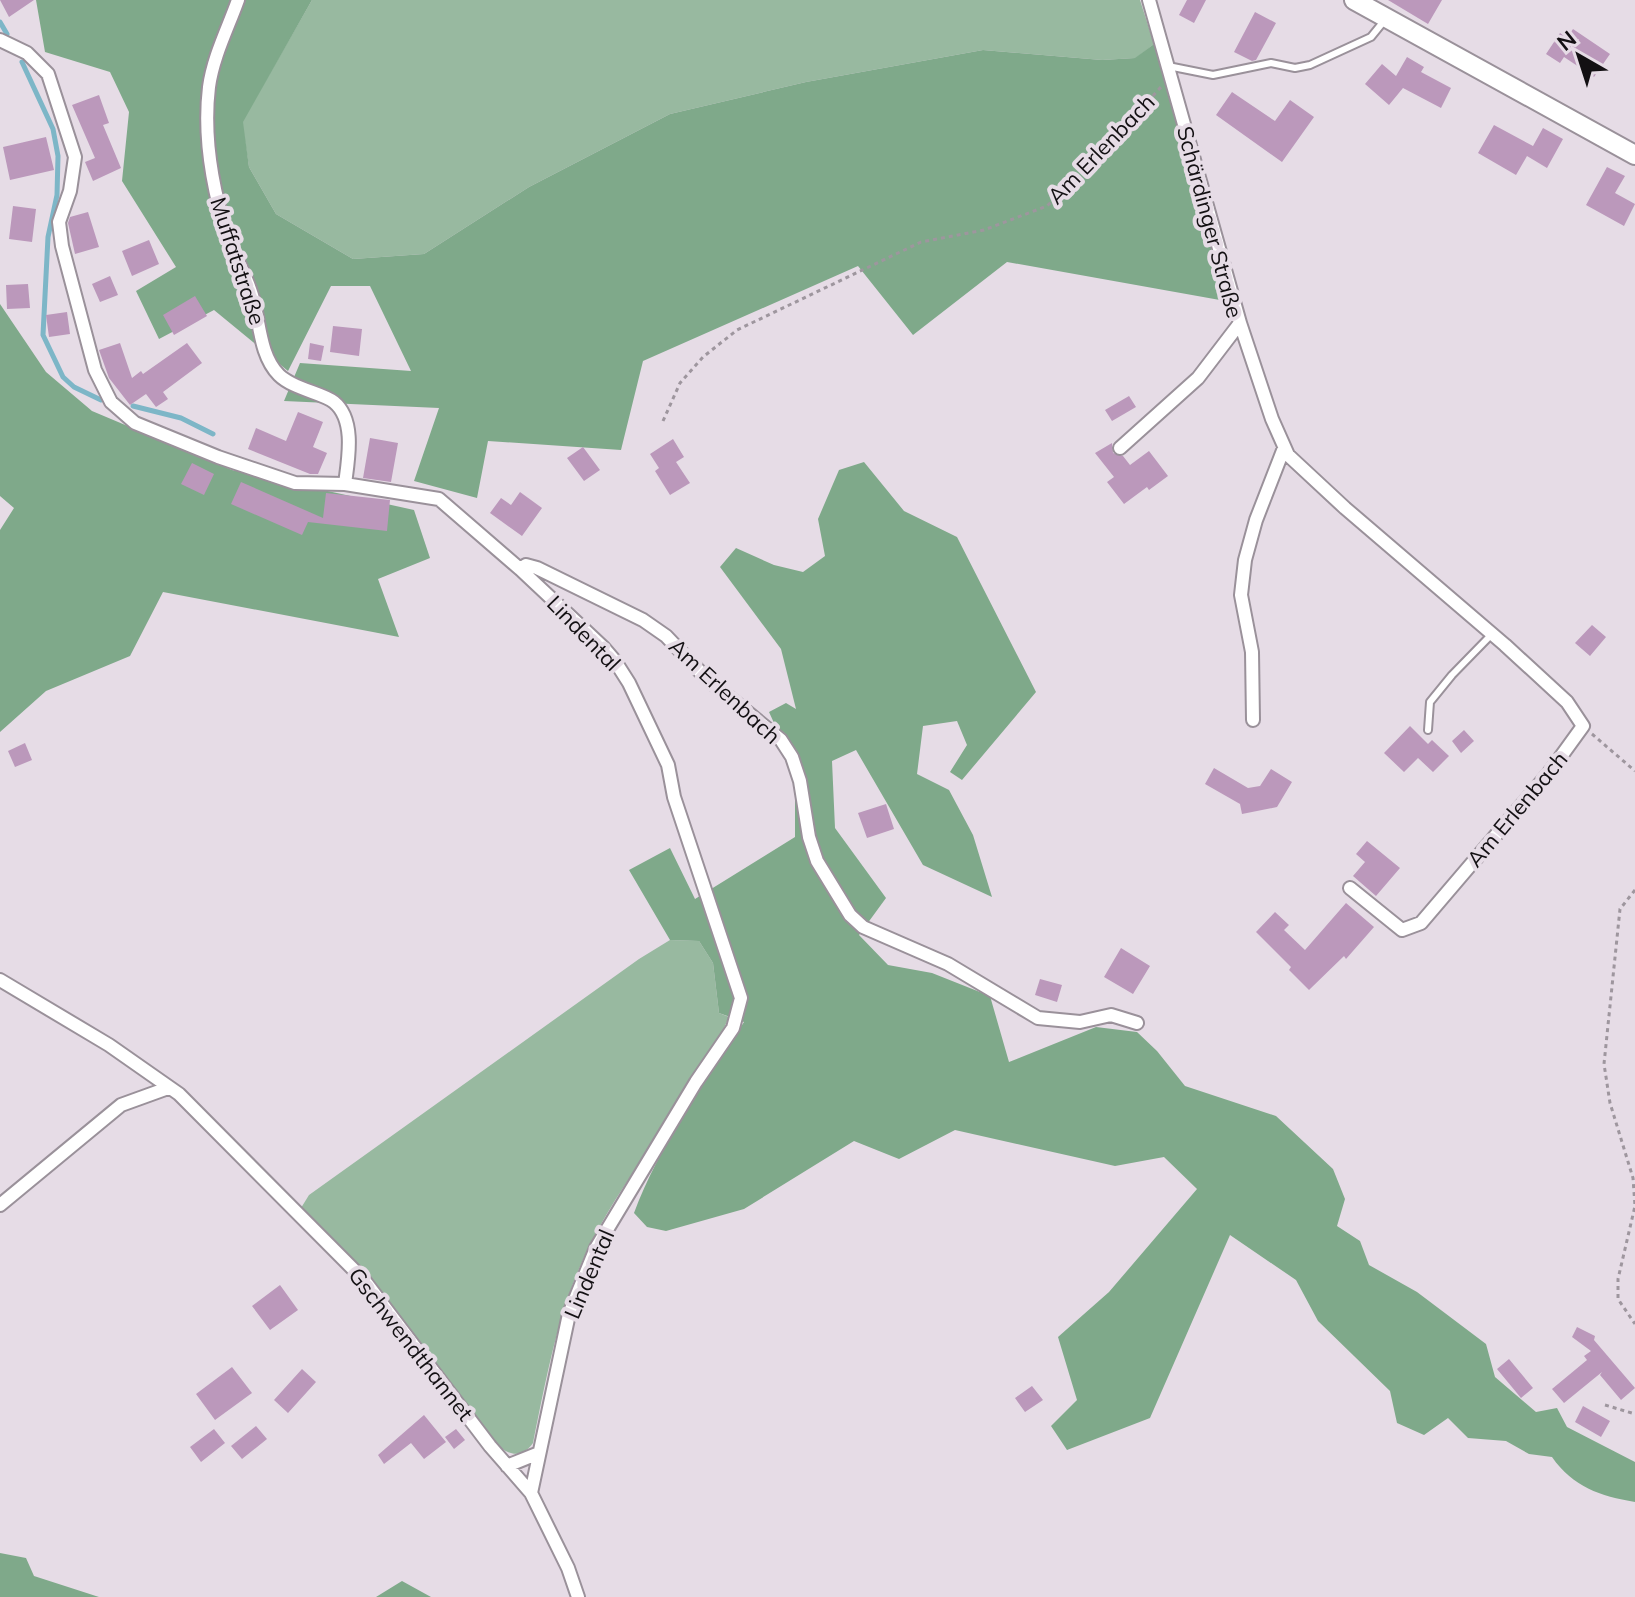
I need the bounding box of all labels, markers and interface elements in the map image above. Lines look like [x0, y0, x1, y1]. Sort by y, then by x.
north arrow [1539, 16, 1619, 96]
text: N [1551, 24, 1582, 57]
street label: Am Erlenbach [1041, 88, 1161, 210]
street label: Schärdinger Straße [1171, 123, 1249, 321]
street label: Muffatstraße [204, 194, 272, 328]
street label: Lindental [541, 589, 627, 677]
street label: Am Erlenbach [663, 632, 787, 750]
street label: Am Erlenbach [1460, 745, 1574, 873]
street label: Lindental [558, 1225, 620, 1323]
street label: Gschwendthannet [342, 1262, 480, 1427]

